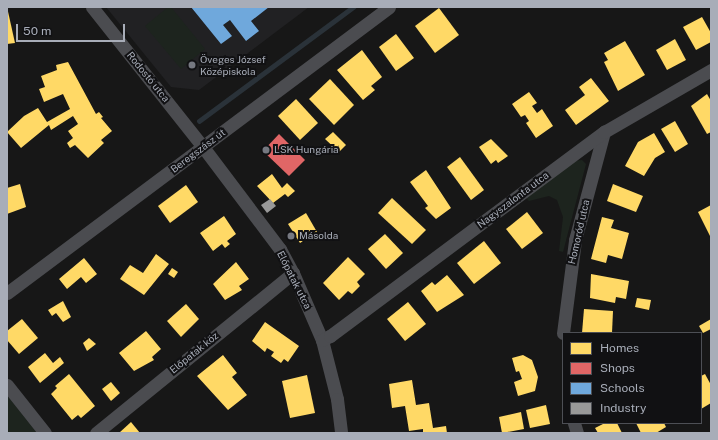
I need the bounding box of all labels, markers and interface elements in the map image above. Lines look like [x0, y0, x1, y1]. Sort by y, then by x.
scale bar [18, 16, 127, 42]
text: 50 m [23, 24, 51, 38]
street label: Rodostó utca [124, 49, 172, 105]
place label: Öveges József Középiskola [200, 53, 266, 76]
marker: Öveges József Középiskola [187, 60, 197, 70]
street label: Beregszász út [168, 127, 228, 175]
place label: LSK Hungária [274, 144, 339, 156]
marker: LSK Hungária [261, 145, 271, 155]
street label: Nagyszalonta utca [475, 169, 551, 231]
street label: Homoród utca [566, 199, 592, 265]
place label: Másolda [299, 230, 338, 242]
marker: Másolda [286, 231, 296, 241]
street label: Előpatak utca [274, 249, 314, 311]
street label: Előpatak köz [167, 330, 221, 376]
legend [562, 332, 702, 424]
text: Homes [600, 341, 639, 355]
text: Shops [600, 361, 635, 375]
text: Schools [600, 381, 645, 395]
text: Industry [600, 401, 646, 415]

